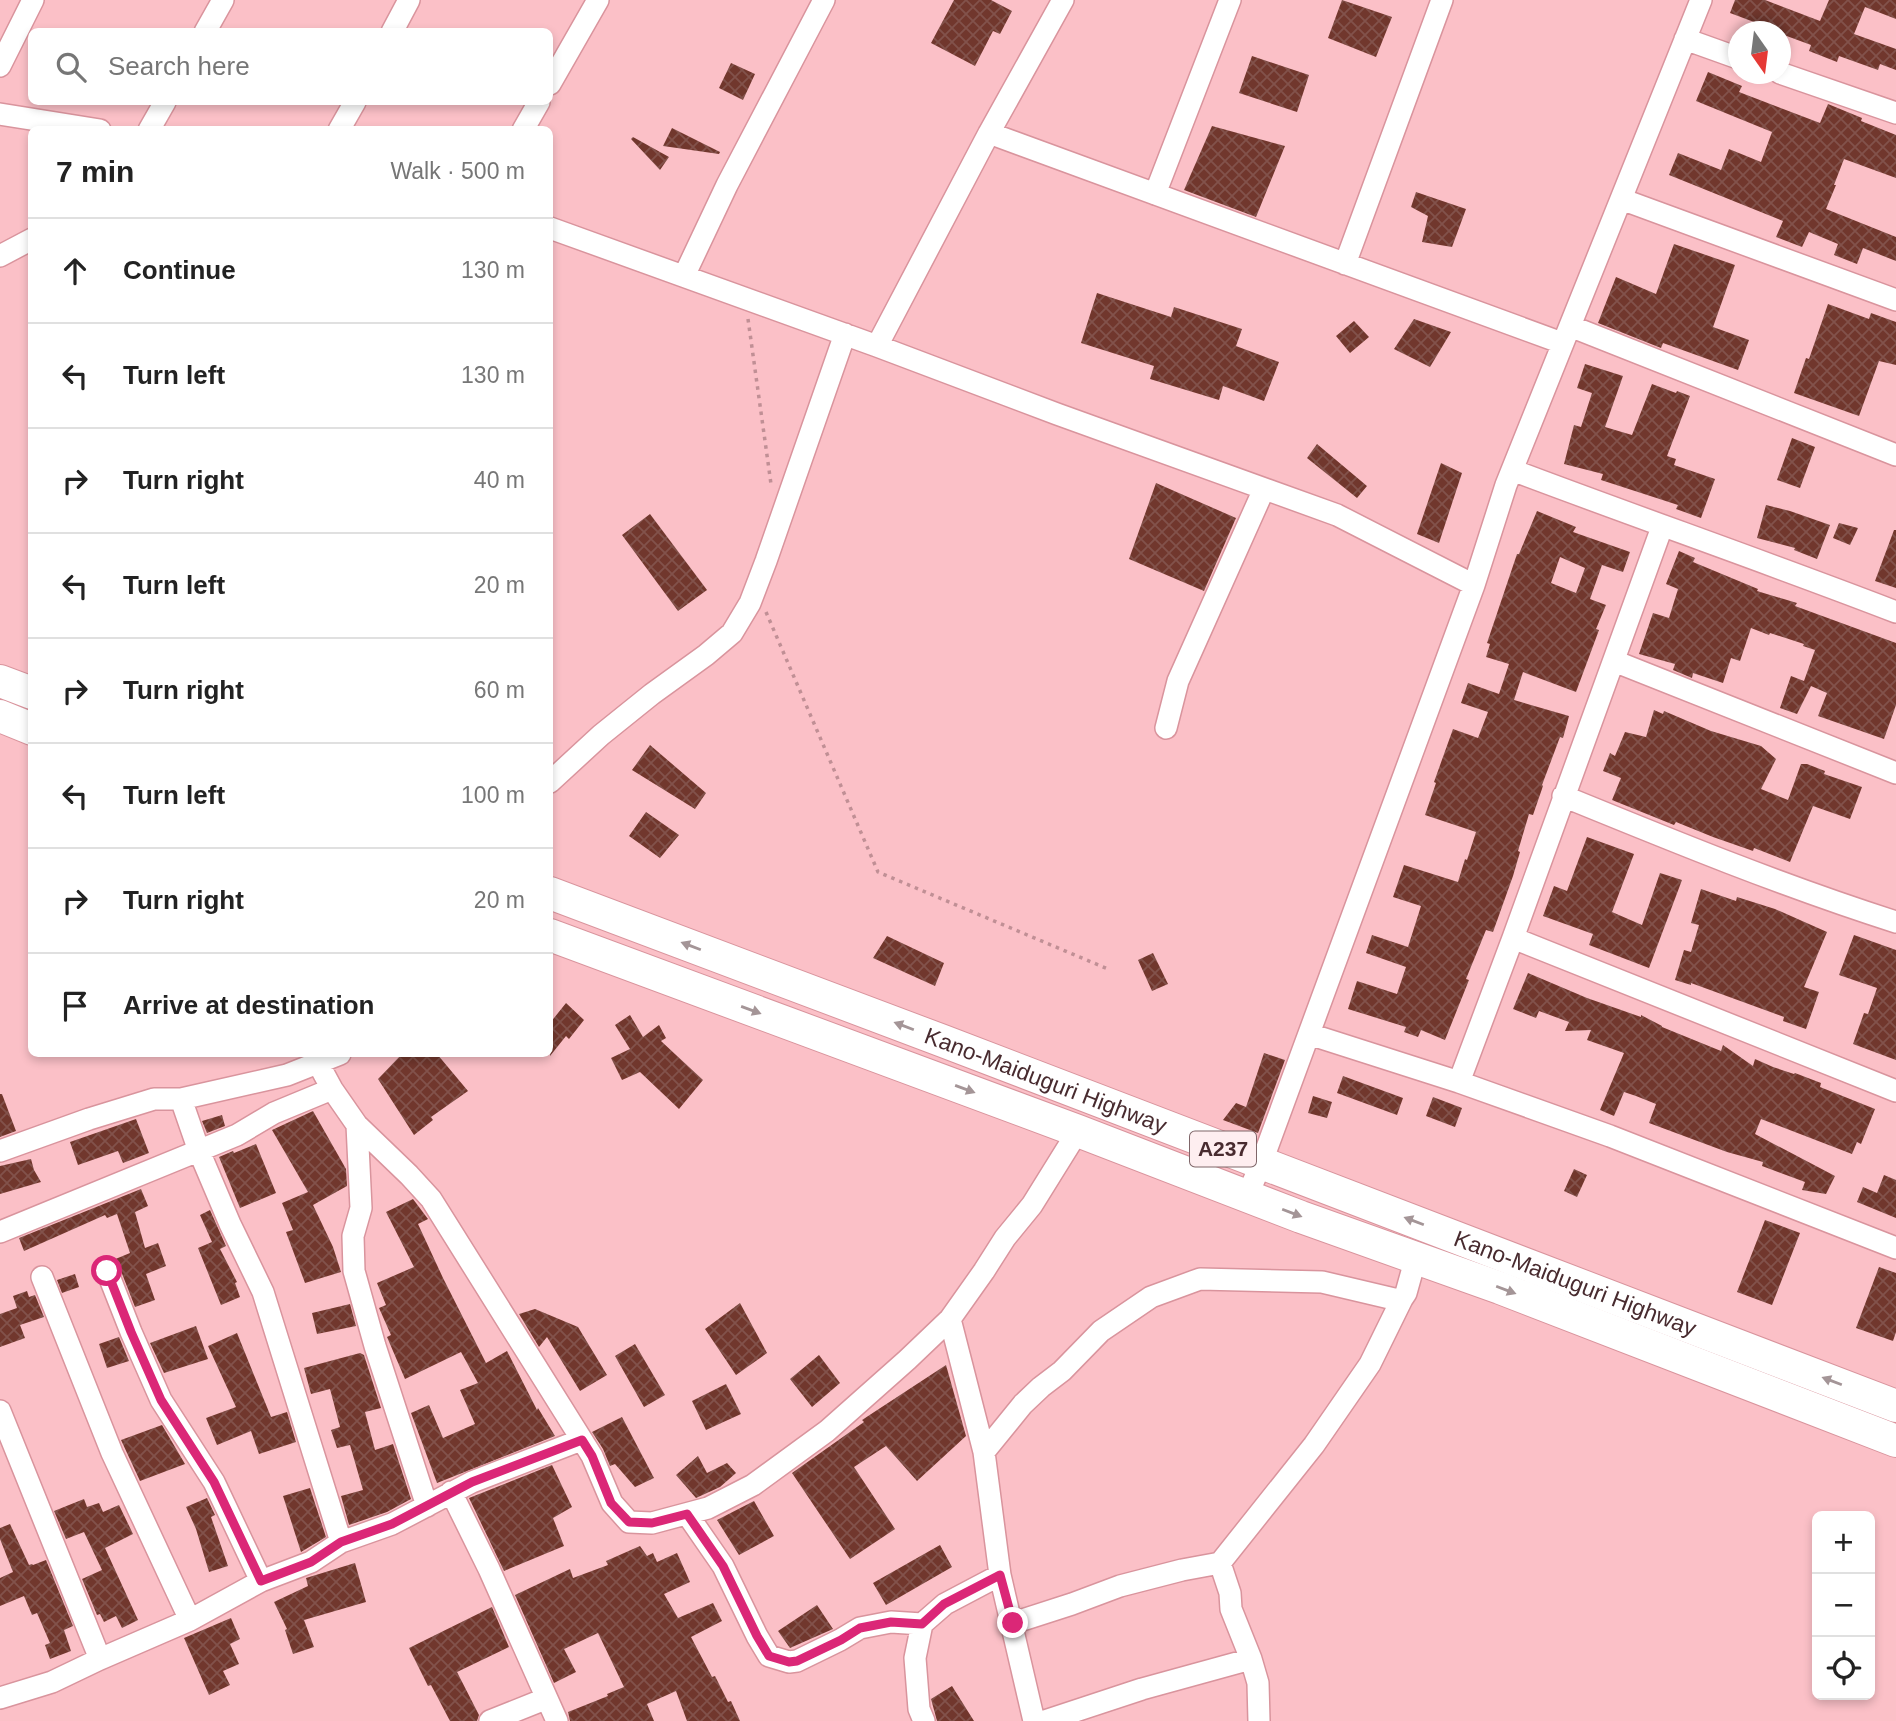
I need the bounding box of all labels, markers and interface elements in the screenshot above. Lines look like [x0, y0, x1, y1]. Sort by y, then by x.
north arrow [1728, 21, 1791, 84]
search box [28, 28, 553, 105]
icon: search [52, 48, 90, 86]
text: Search here [108, 51, 250, 81]
text: 7 min [56, 155, 134, 188]
text: Walk · 500 m [390, 158, 525, 184]
icon: ahead [56, 252, 94, 290]
text: Continue [123, 255, 236, 285]
text: 130 m [461, 257, 525, 283]
icon: left [56, 357, 94, 395]
text: Turn left [123, 360, 225, 390]
text: 130 m [461, 362, 525, 388]
icon: right [56, 462, 94, 500]
text: Turn right [123, 465, 244, 495]
text: 40 m [474, 467, 525, 493]
icon: left [56, 567, 94, 605]
text: Turn left [123, 570, 225, 600]
text: 20 m [474, 572, 525, 598]
icon: right [56, 672, 94, 710]
text: Turn right [123, 675, 244, 705]
text: 60 m [474, 677, 525, 703]
icon: left [56, 777, 94, 815]
text: Turn left [123, 780, 225, 810]
text: 100 m [461, 782, 525, 808]
icon: right [56, 882, 94, 920]
text: Turn right [123, 885, 244, 915]
text: 20 m [474, 887, 525, 913]
one-way arrow [681, 940, 702, 951]
icon: arrive [56, 987, 94, 1025]
text: Arrive at destination [123, 990, 374, 1020]
one-way arrow [741, 1004, 762, 1015]
one-way arrow [893, 1020, 914, 1031]
street label: Kano-Maiduguri Highway [921, 1022, 1171, 1139]
one-way arrow [954, 1083, 975, 1094]
road number: A237 [1190, 1132, 1256, 1166]
one-way arrow [1281, 1208, 1302, 1219]
one-way arrow [1403, 1216, 1424, 1227]
street label: Kano-Maiduguri Highway [1451, 1225, 1700, 1341]
route start [91, 1255, 122, 1286]
one-way arrow [1495, 1285, 1516, 1296]
one-way arrow [1822, 1376, 1843, 1387]
map controls [1812, 1511, 1875, 1700]
button: + [1812, 1511, 1875, 1574]
button: − [1812, 1574, 1875, 1637]
route end [997, 1607, 1028, 1638]
button: locate [1812, 1637, 1875, 1700]

